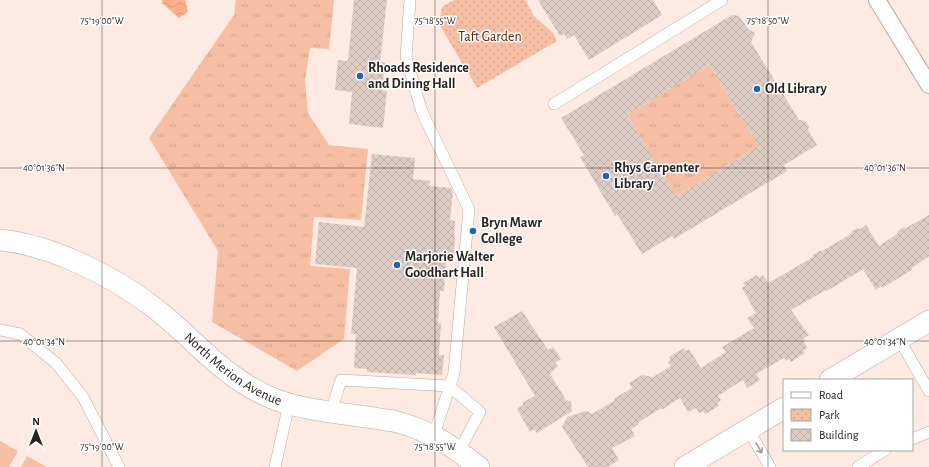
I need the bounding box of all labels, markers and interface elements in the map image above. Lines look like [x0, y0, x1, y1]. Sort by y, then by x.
text: 75°19'00"W [80, 16, 124, 26]
text: 75°18'55"W [414, 16, 456, 26]
text: 75°18'50"W [747, 16, 789, 26]
park label: Taft Garden [458, 30, 522, 44]
place label: Rhoads Residence and Dining Hall [368, 61, 469, 91]
marker: Rhoads Residence and Dining Hall [355, 71, 365, 81]
place label: Old Library [765, 82, 827, 96]
marker: Old Library [752, 84, 762, 94]
place label: Rhys Carpenter Library [614, 161, 699, 191]
text: 40°01'36"N [23, 163, 65, 173]
text: 40°01'36"N [864, 163, 906, 173]
marker: Rhys Carpenter Library [601, 171, 611, 181]
place label: Bryn Mawr College [481, 216, 542, 246]
marker: Bryn Mawr College [468, 226, 478, 236]
place label: Marjorie Walter Goodhart Hall [405, 250, 494, 280]
marker: Marjorie Walter Goodhart Hall [392, 260, 402, 270]
street label: North Merion Avenue [181, 330, 284, 408]
text: 40°01'34"N [23, 337, 65, 347]
text: 40°01'34"N [864, 337, 906, 347]
legend [783, 379, 913, 451]
text: Road [819, 389, 843, 401]
text: Park [819, 409, 840, 421]
north arrow [16, 411, 56, 451]
text: N [32, 416, 40, 427]
text: Building [819, 429, 859, 441]
text: 75°19'00"W [80, 442, 124, 452]
text: 75°18'55"W [414, 442, 456, 452]
one-way arrow [755, 442, 763, 453]

